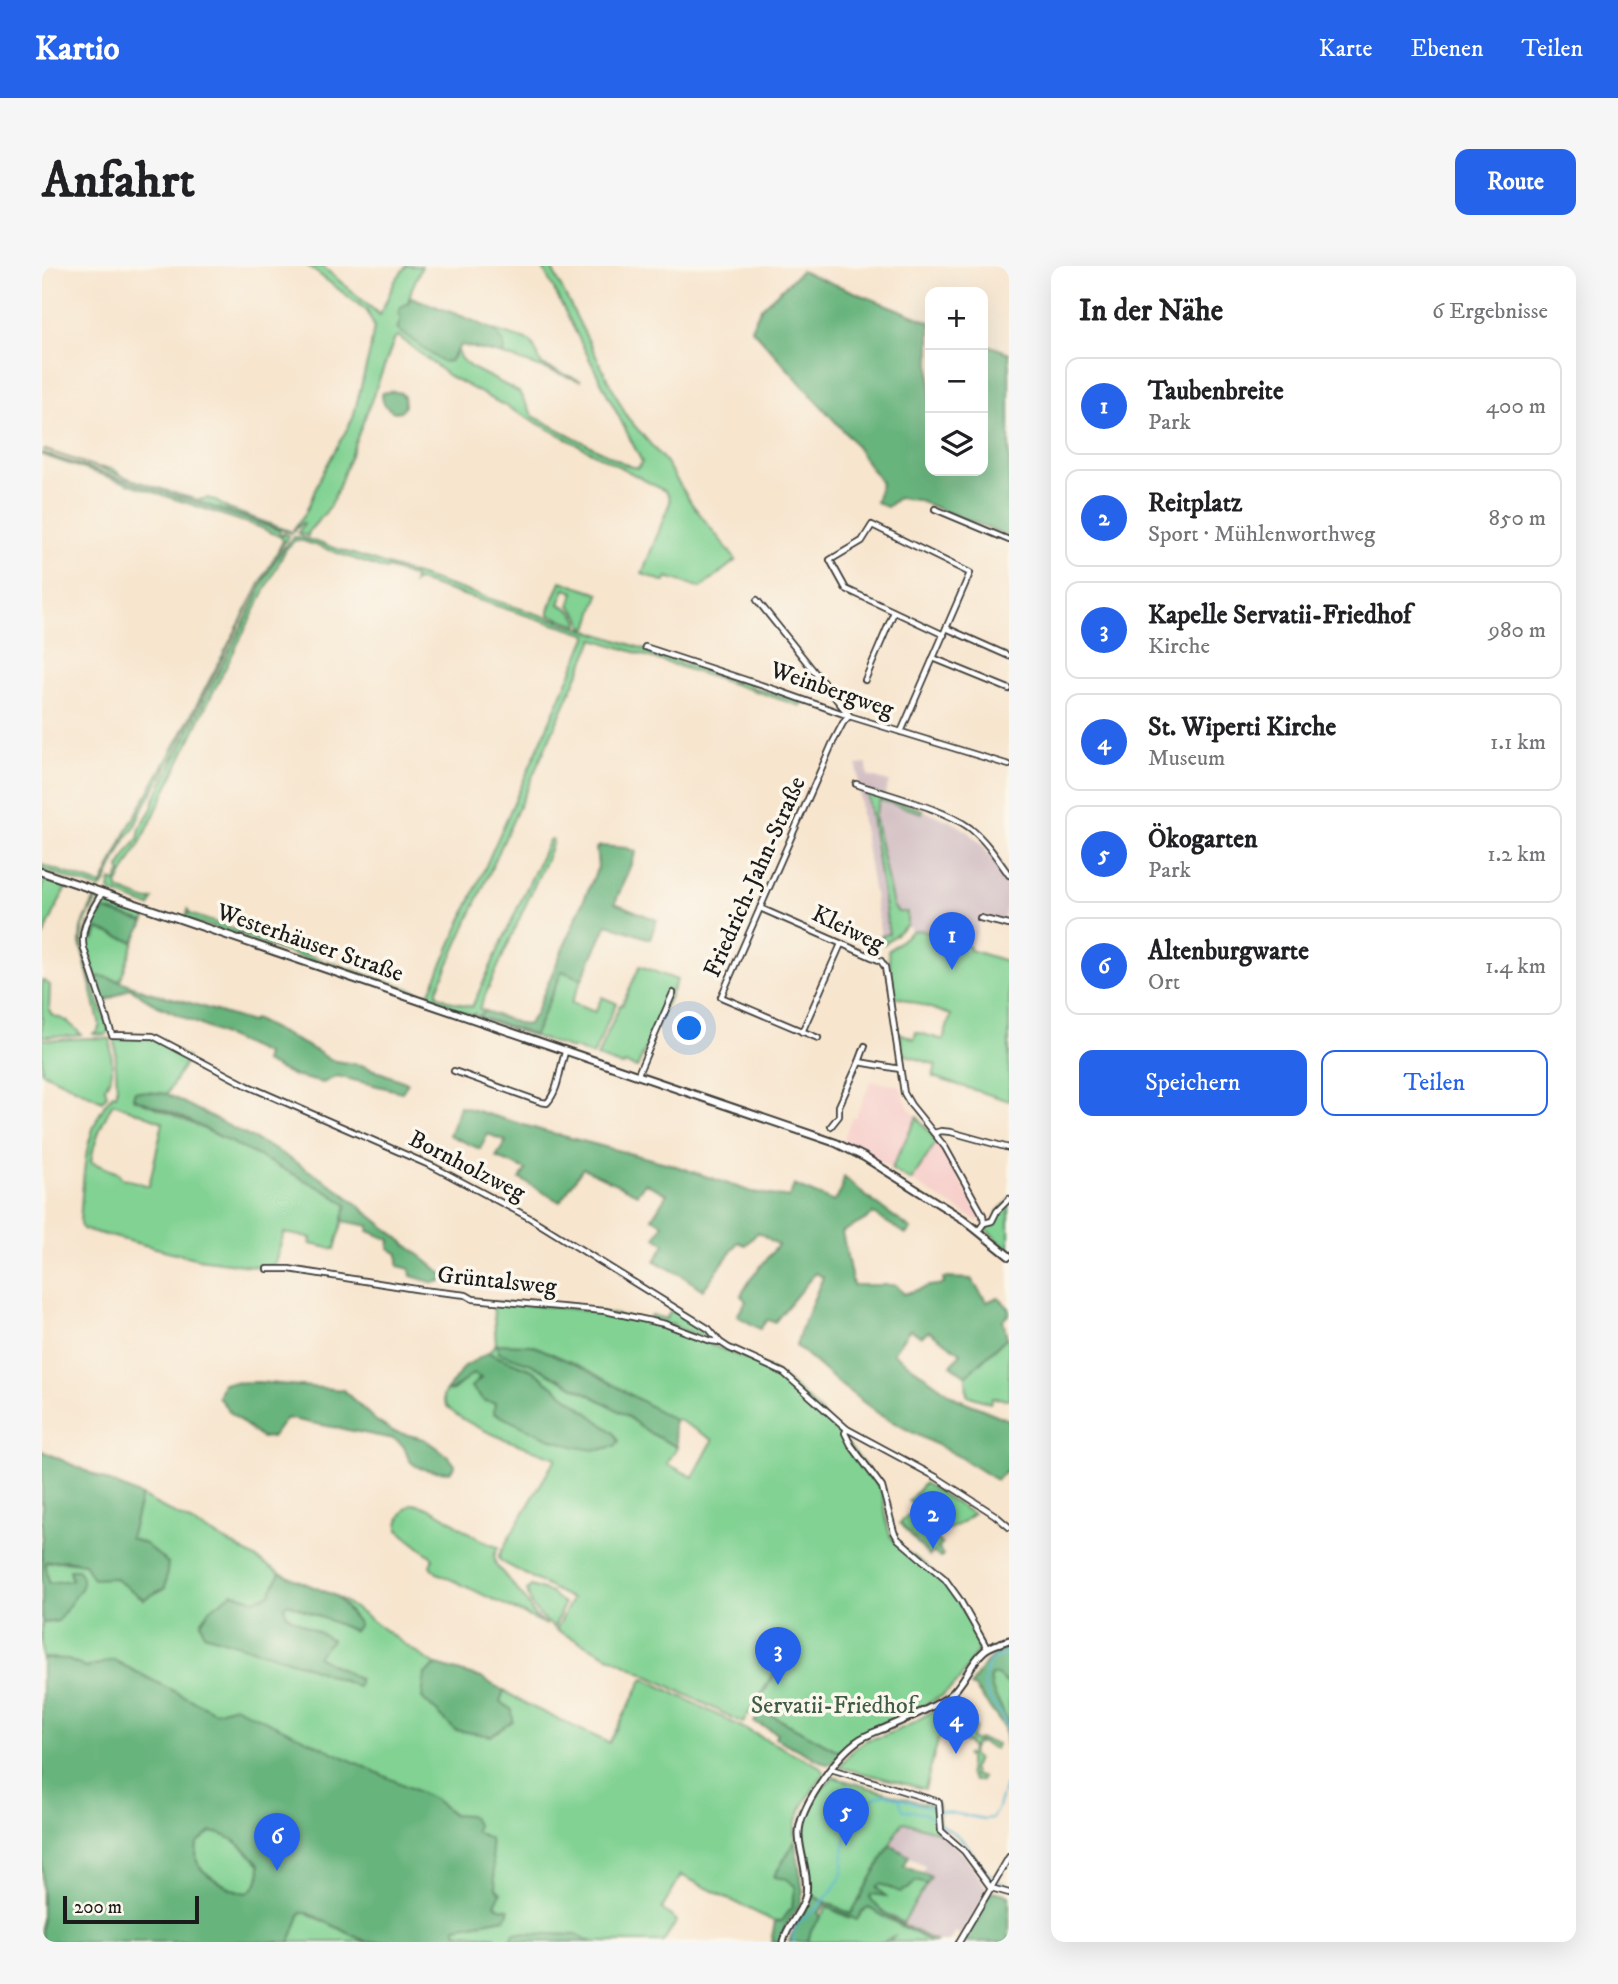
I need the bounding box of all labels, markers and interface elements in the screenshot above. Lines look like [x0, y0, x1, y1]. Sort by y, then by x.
text: Kartio [35, 29, 120, 70]
text: Karte [1319, 34, 1372, 64]
text: Ebenen [1410, 34, 1484, 64]
text: Teilen [1522, 34, 1583, 64]
button: Route [1455, 149, 1576, 215]
text: Anfahrt [42, 151, 195, 213]
map controls [925, 287, 988, 476]
button: + [925, 287, 988, 350]
text: In der Nähe [1079, 293, 1223, 330]
text: 6 Ergebnisse [1432, 297, 1548, 326]
button: − [925, 350, 988, 413]
text: Taubenbreite [1148, 375, 1284, 408]
text: 1 [1100, 392, 1108, 421]
text: 400 m [1486, 392, 1546, 421]
text: Park [1148, 408, 1191, 437]
button: layers [925, 413, 988, 476]
text: Reitplatz [1148, 487, 1242, 520]
text: 2 [1098, 504, 1110, 533]
text: 850 m [1488, 504, 1546, 533]
text: Sport · Mühlenworthweg [1148, 520, 1375, 549]
text: Kapelle Servatii-Friedhof [1148, 599, 1411, 632]
text: 3 [1100, 616, 1108, 645]
text: 980 m [1488, 616, 1546, 645]
text: Kirche [1148, 632, 1210, 661]
street label: Weinbergweg [765, 655, 898, 725]
text: St. Wiperti Kirche [1148, 711, 1336, 744]
text: 4 [1097, 728, 1111, 757]
text: 1.1 km [1490, 728, 1546, 757]
text: Museum [1148, 744, 1225, 773]
street label: Friedrich-Jahn-Straße [697, 772, 813, 982]
text: Ökogarten [1148, 823, 1258, 856]
text: 5 [1098, 840, 1110, 869]
text: 1.2 km [1487, 840, 1546, 869]
text: Park [1148, 856, 1191, 885]
street label: Westerhäuser Straße [212, 897, 407, 989]
street label: Kleiweg [807, 899, 889, 960]
pin: 1 [929, 912, 975, 970]
text: Altenburgwarte [1148, 935, 1309, 968]
text: 6 [1098, 952, 1110, 981]
text: 1.4 km [1485, 952, 1546, 981]
text: Ort [1148, 968, 1180, 997]
your location [672, 1011, 706, 1045]
button: Speichern [1079, 1050, 1307, 1116]
button: Teilen [1321, 1050, 1548, 1116]
street label: Bornholzweg [404, 1124, 531, 1208]
street label: Grüntalsweg [436, 1260, 558, 1302]
pin: 2 [910, 1491, 956, 1549]
pin: 3 [755, 1627, 801, 1685]
park label: Servatii-Friedhof [751, 1691, 919, 1721]
pin: 4 [933, 1696, 979, 1754]
pin: 5 [823, 1788, 869, 1846]
pin: 6 [254, 1813, 300, 1871]
scale bar [63, 1893, 200, 1925]
text: 200 m [74, 1896, 122, 1919]

